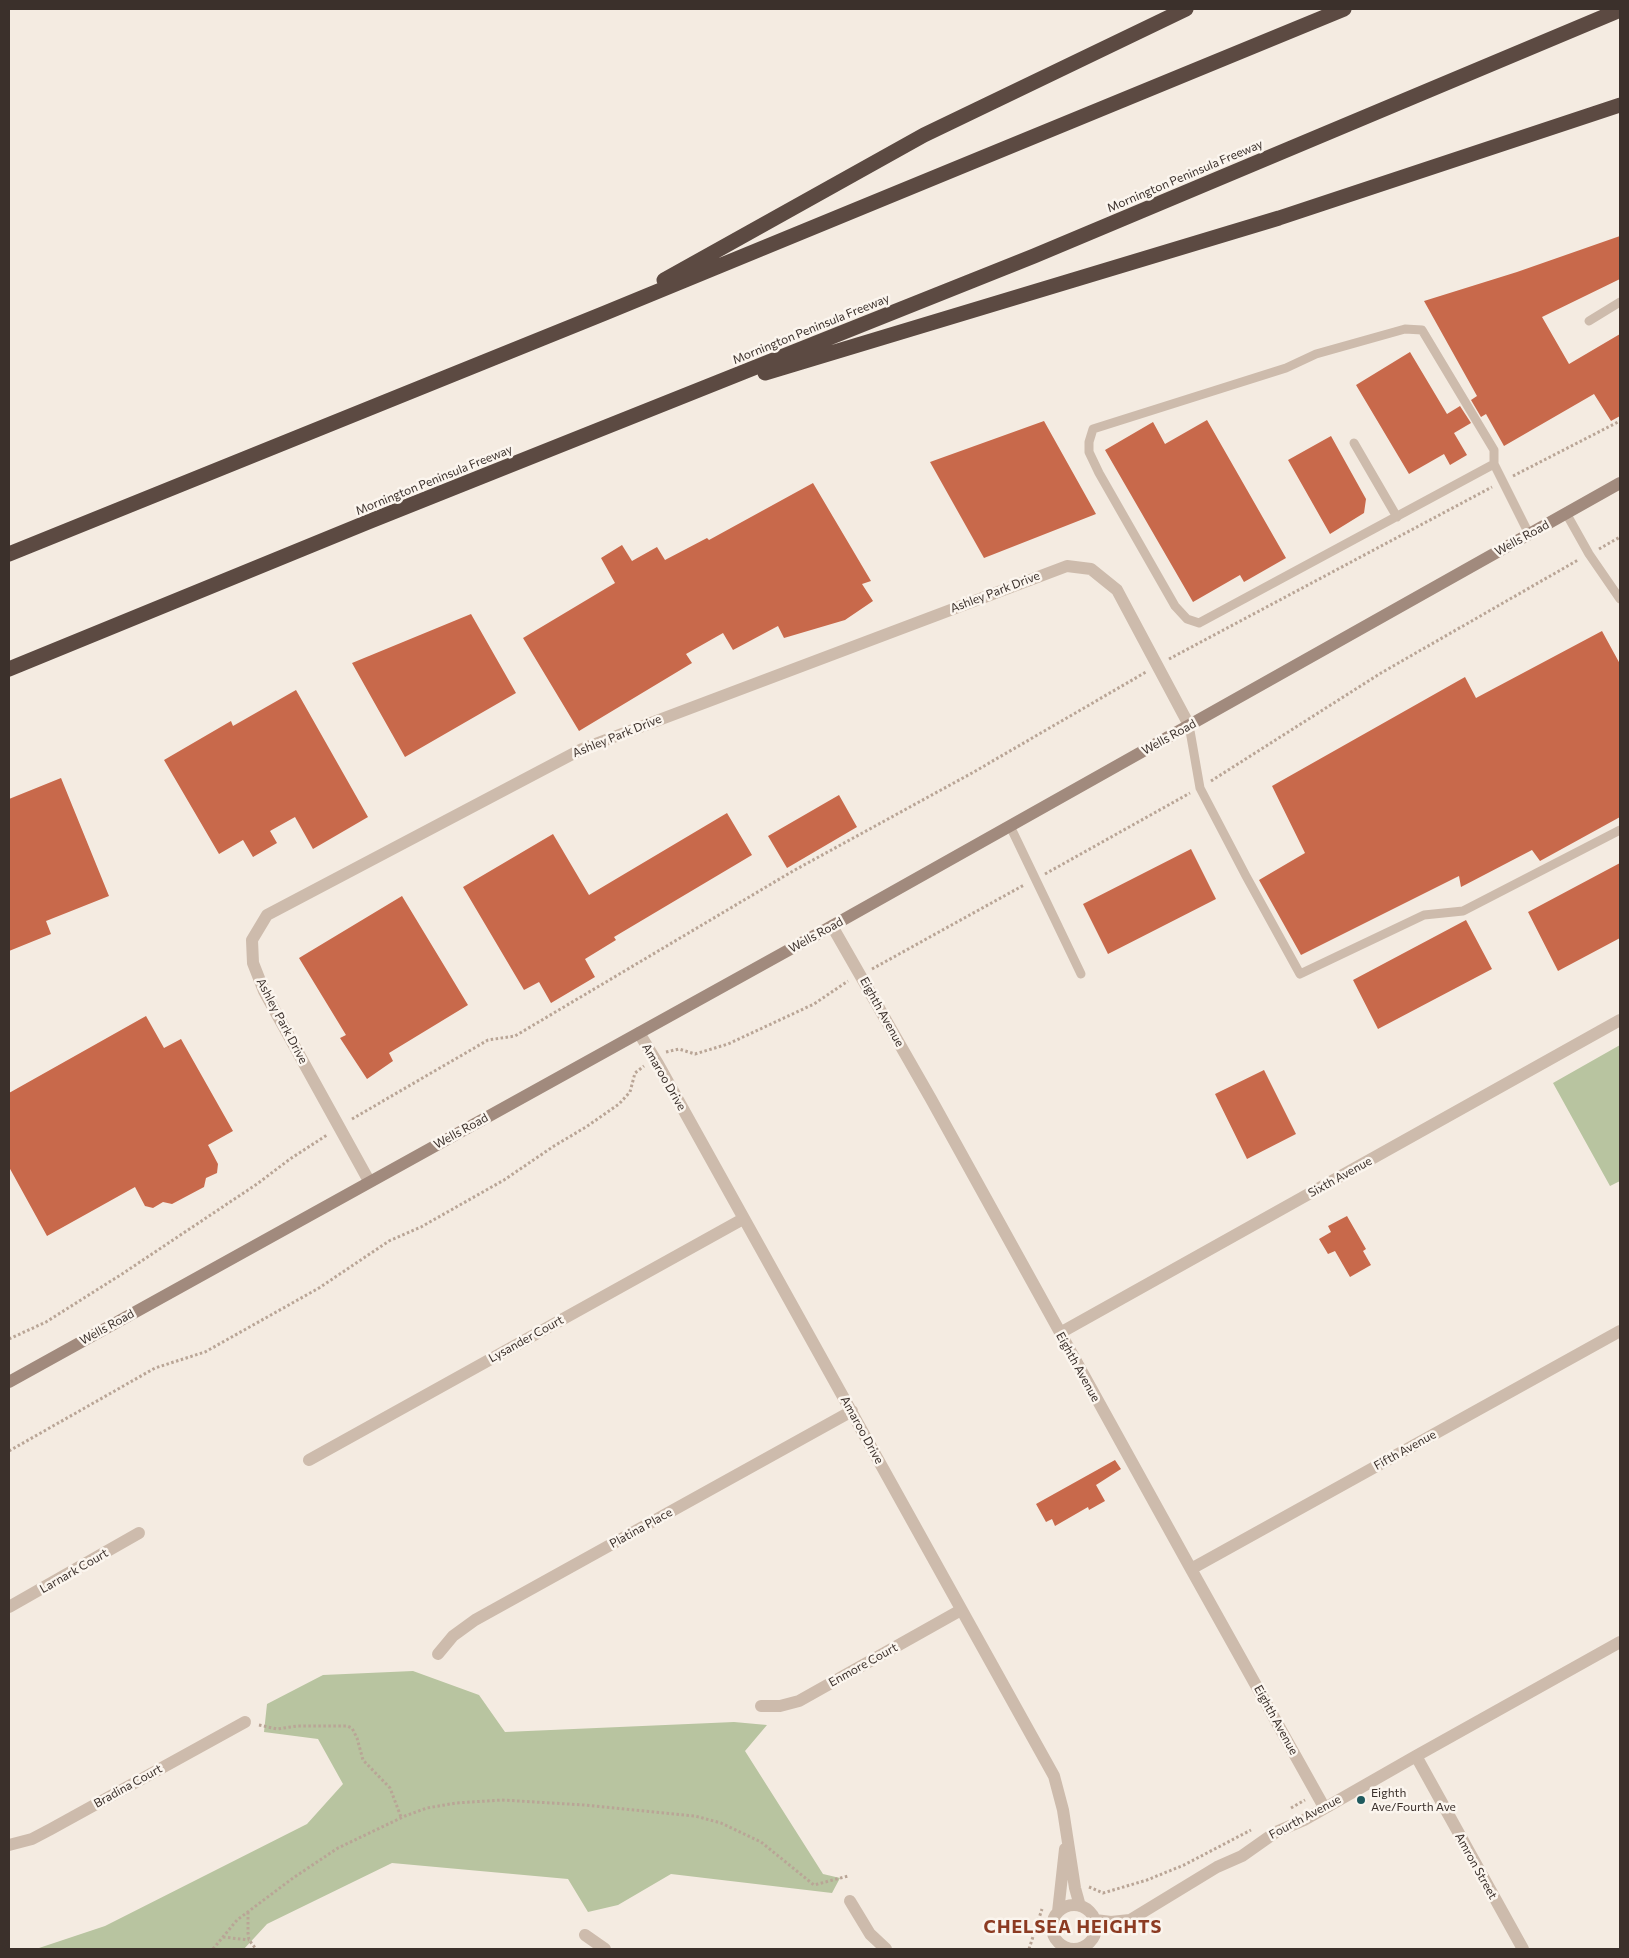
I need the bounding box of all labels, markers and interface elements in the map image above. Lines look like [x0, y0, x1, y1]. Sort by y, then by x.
street label: Mornington Peninsula Freeway [1105, 137, 1265, 215]
street label: Mornington Peninsula Freeway [730, 291, 892, 367]
street label: Mornington Peninsula Freeway [353, 442, 515, 518]
street label: Wells Road [1492, 517, 1552, 559]
street label: Ashley Park Drive [948, 568, 1042, 616]
street label: Ashley Park Drive [570, 712, 664, 760]
street label: Wells Road [1139, 716, 1199, 758]
street label: Wells Road [786, 914, 846, 956]
street label: Eighth Avenue [857, 975, 907, 1049]
street label: Ashley Park Drive [253, 976, 311, 1066]
street label: Amaroo Drive [639, 1041, 689, 1113]
street label: Wells Road [431, 1110, 491, 1152]
street label: Sixth Avenue [1306, 1154, 1374, 1200]
street label: Wells Road [77, 1306, 137, 1348]
street label: Lysander Court [486, 1312, 566, 1366]
street label: Eighth Avenue [1053, 1330, 1103, 1404]
street label: Amaroo Drive [837, 1394, 887, 1466]
street label: Fifth Avenue [1371, 1427, 1439, 1473]
street label: Platina Place [607, 1505, 675, 1551]
street label: Larnark Court [37, 1546, 111, 1596]
street label: Enmore Court [826, 1640, 900, 1690]
street label: Eighth Avenue [1251, 1683, 1301, 1757]
street label: Bradina Court [91, 1761, 165, 1811]
place label: Eighth Ave/Fourth Ave [1371, 1786, 1456, 1814]
street label: Fourth Avenue [1267, 1792, 1343, 1842]
marker: Eighth Ave/Fourth Ave [1355, 1794, 1367, 1806]
street label: Amron Street [1452, 1830, 1500, 1902]
district label: CHELSEA HEIGHTS [982, 1916, 1164, 1938]

